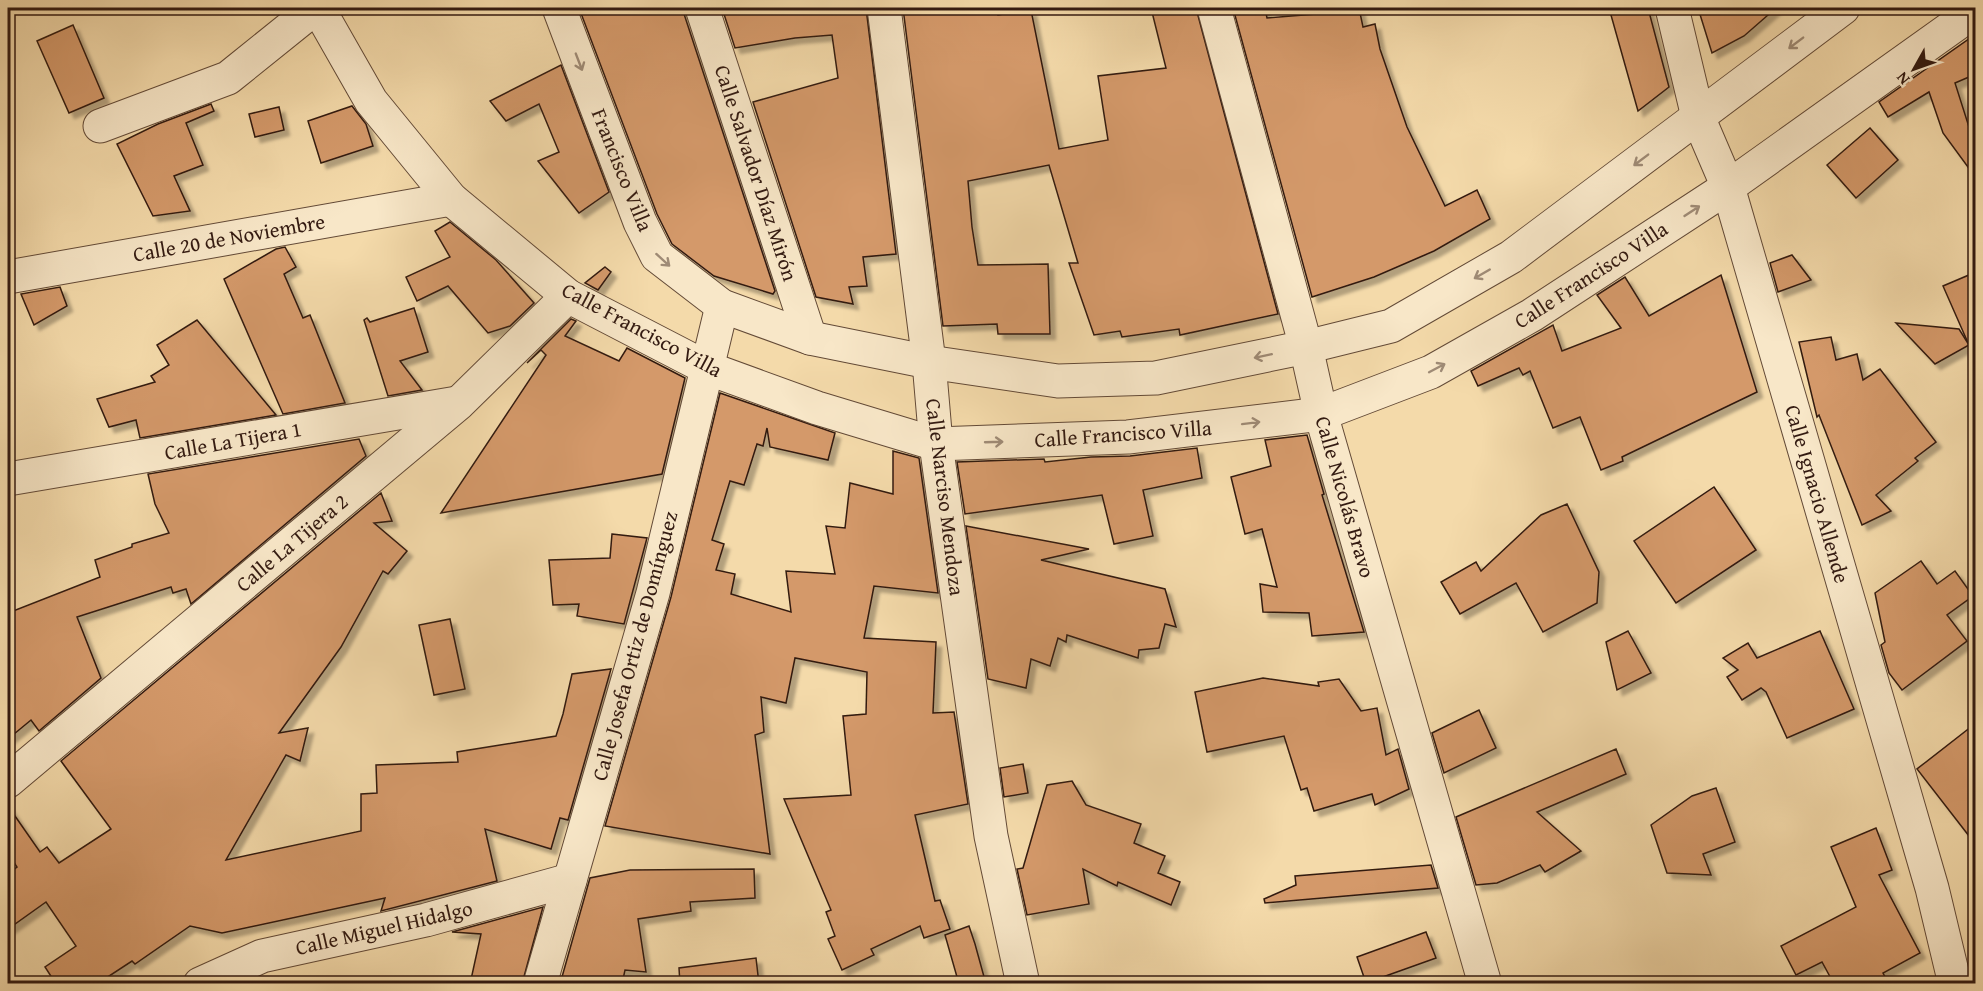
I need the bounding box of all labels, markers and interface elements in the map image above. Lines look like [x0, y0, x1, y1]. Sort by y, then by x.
one-way arrow [1789, 36, 1805, 49]
north arrow [1884, 39, 1944, 99]
one-way arrow [575, 52, 586, 71]
street label: Calle Salvador Díaz Mirón [707, 61, 806, 285]
text: N [1890, 67, 1915, 90]
street label: Francisco Villa [584, 104, 661, 236]
one-way arrow [1633, 154, 1649, 166]
street label: Calle 20 de Noviembre [130, 205, 328, 270]
one-way arrow [1683, 205, 1700, 217]
street label: Calle Francisco Villa [1508, 213, 1674, 336]
one-way arrow [655, 253, 670, 267]
one-way arrow [1474, 268, 1491, 280]
street label: Calle Francisco Villa [557, 274, 728, 385]
one-way arrow [1254, 351, 1273, 362]
one-way arrow [1427, 362, 1445, 374]
street label: Calle Narciso Mendoza [918, 397, 973, 597]
street label: Calle Ignacio Allende [1777, 401, 1858, 587]
street label: Calle Francisco Villa [1033, 412, 1213, 455]
street label: Calle Nicolás Bravo [1308, 412, 1383, 581]
street label: Calle La Tijera 1 [162, 413, 304, 468]
one-way arrow [1241, 417, 1260, 428]
one-way arrow [984, 437, 1004, 448]
street label: Calle La Tijera 2 [229, 486, 355, 599]
street label: Calle Josefa Ortiz de Domínguez [584, 508, 685, 784]
street label: Calle Miguel Hidalgo [292, 892, 476, 963]

